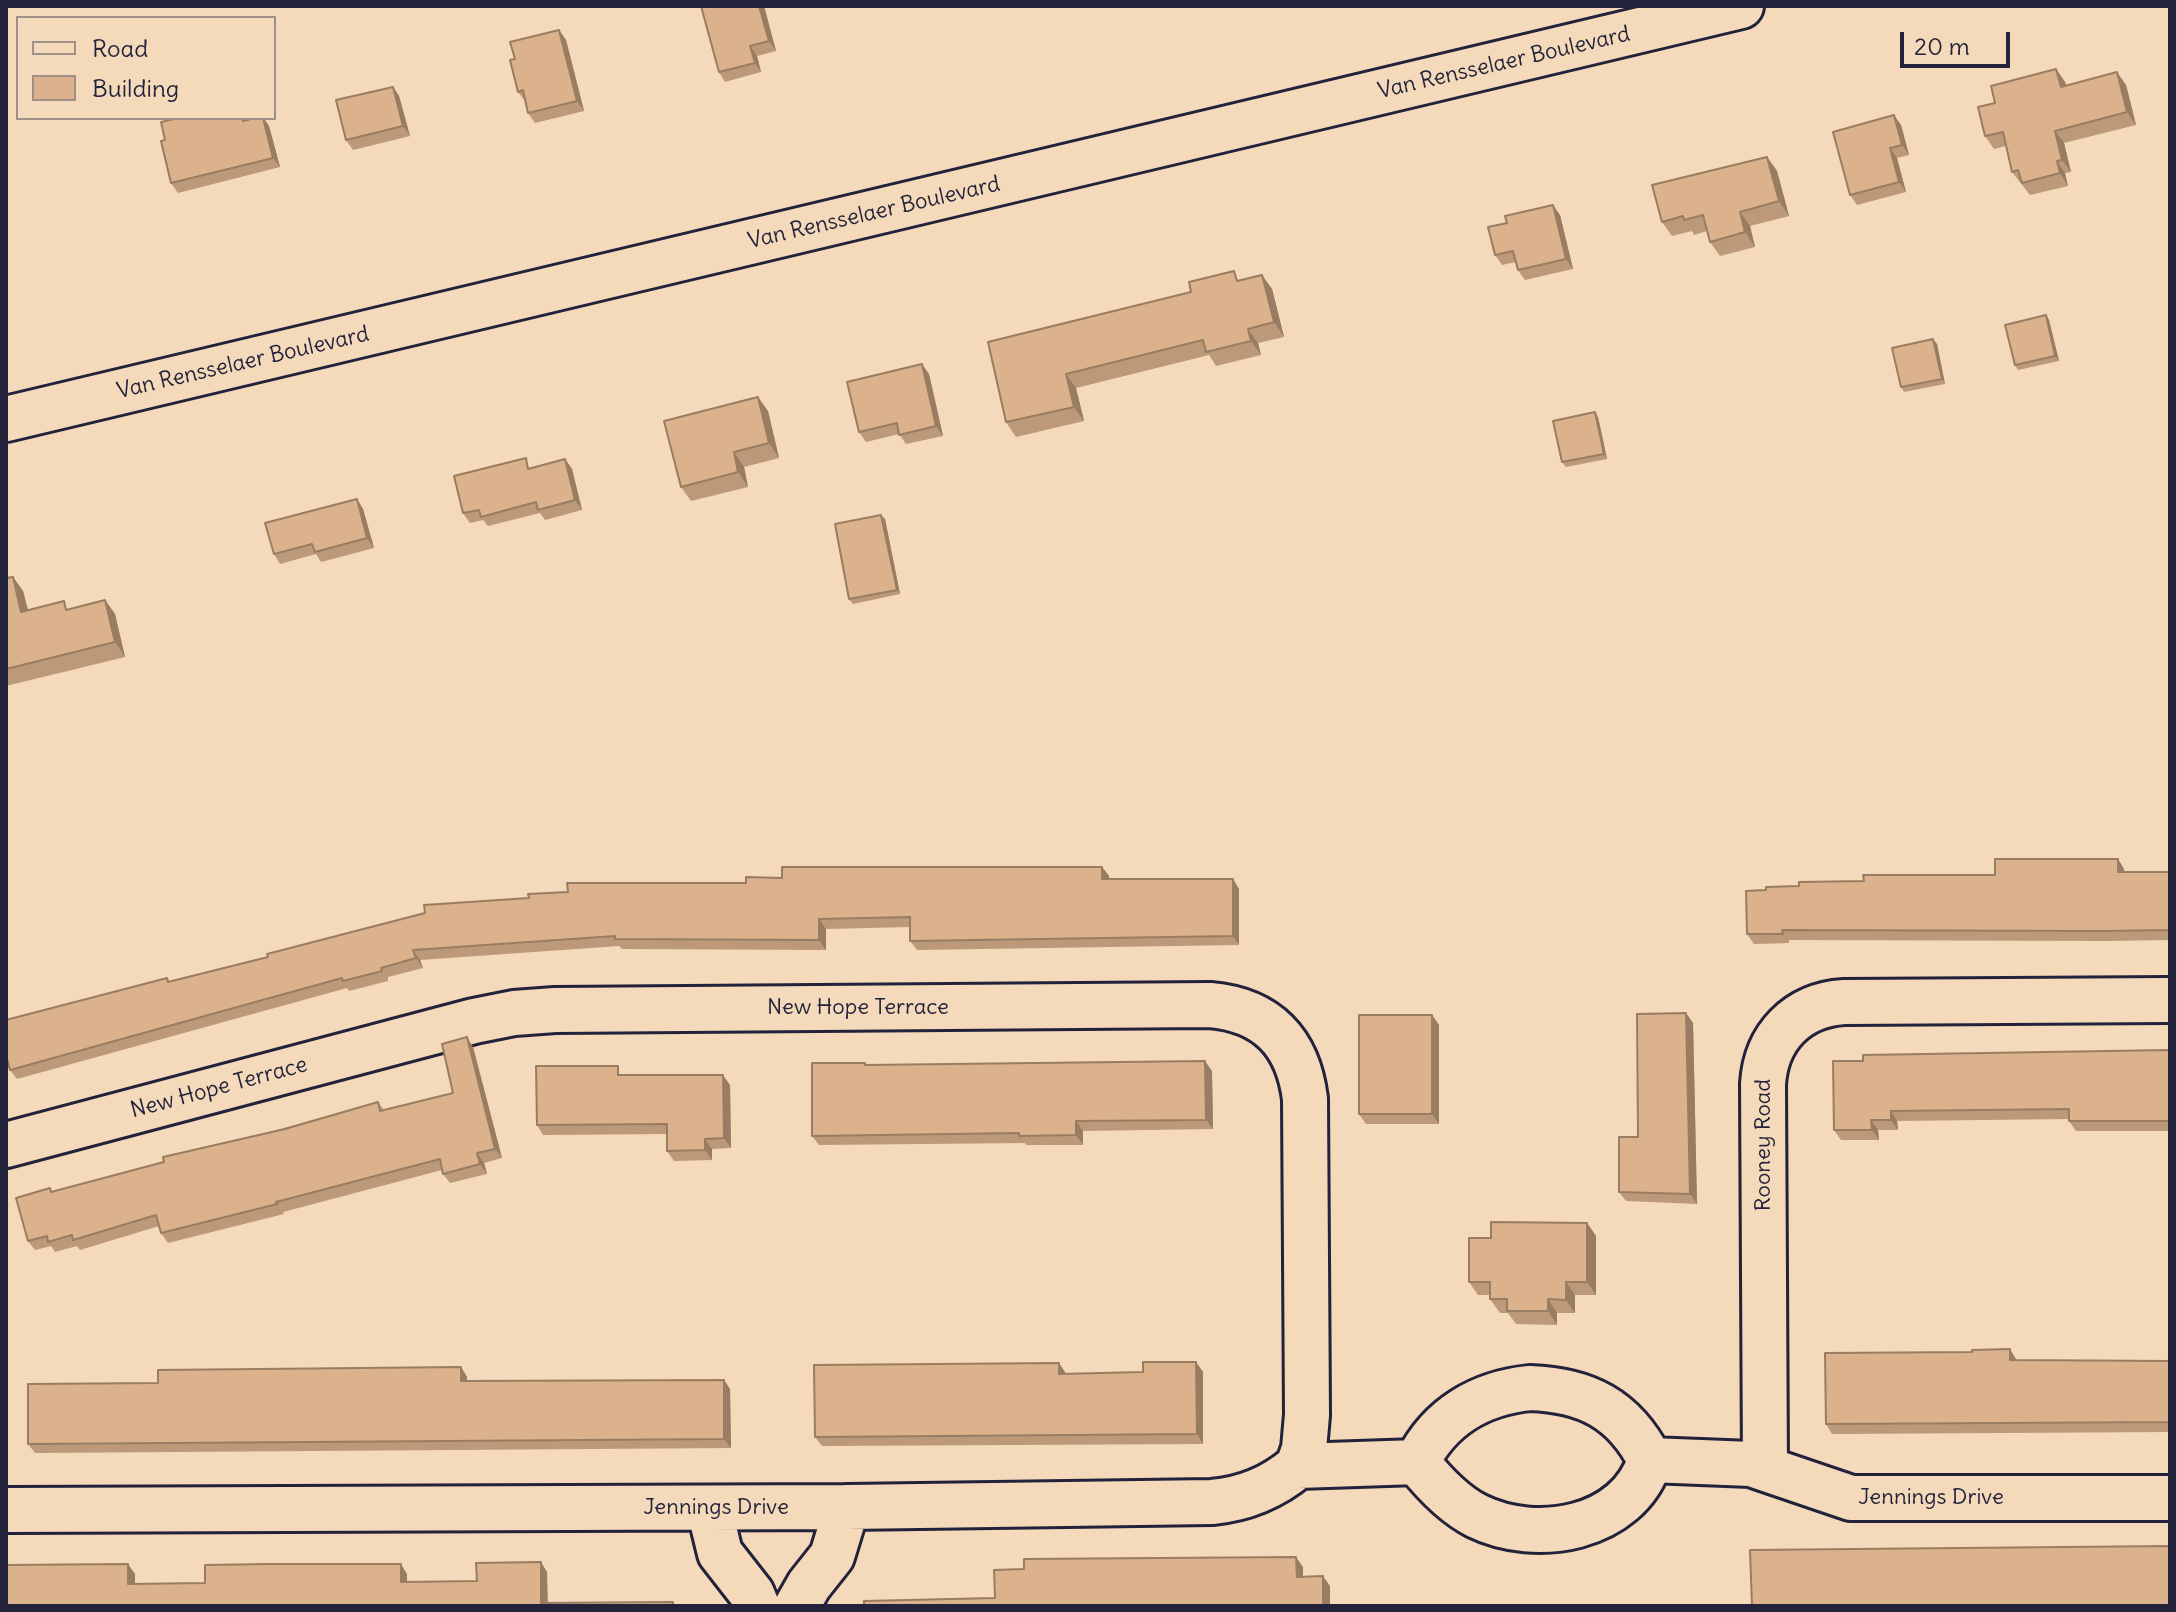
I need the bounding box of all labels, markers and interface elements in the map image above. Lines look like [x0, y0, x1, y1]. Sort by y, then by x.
legend [16, 16, 276, 120]
scale bar [1904, 16, 2014, 66]
street label: Van Rensselaer Boulevard [1375, 21, 1633, 105]
text: 20 m [1914, 31, 1970, 61]
text: Road [92, 33, 148, 63]
text: Building [92, 73, 179, 103]
street label: Van Rensselaer Boulevard [745, 171, 1003, 255]
street label: Van Rensselaer Boulevard [114, 321, 372, 405]
street label: New Hope Terrace [767, 995, 949, 1021]
street label: New Hope Terrace [128, 1052, 310, 1124]
street label: Rooney Road [1751, 1079, 1777, 1211]
street label: Jennings Drive [1858, 1485, 2004, 1511]
street label: Jennings Drive [643, 1495, 789, 1521]

